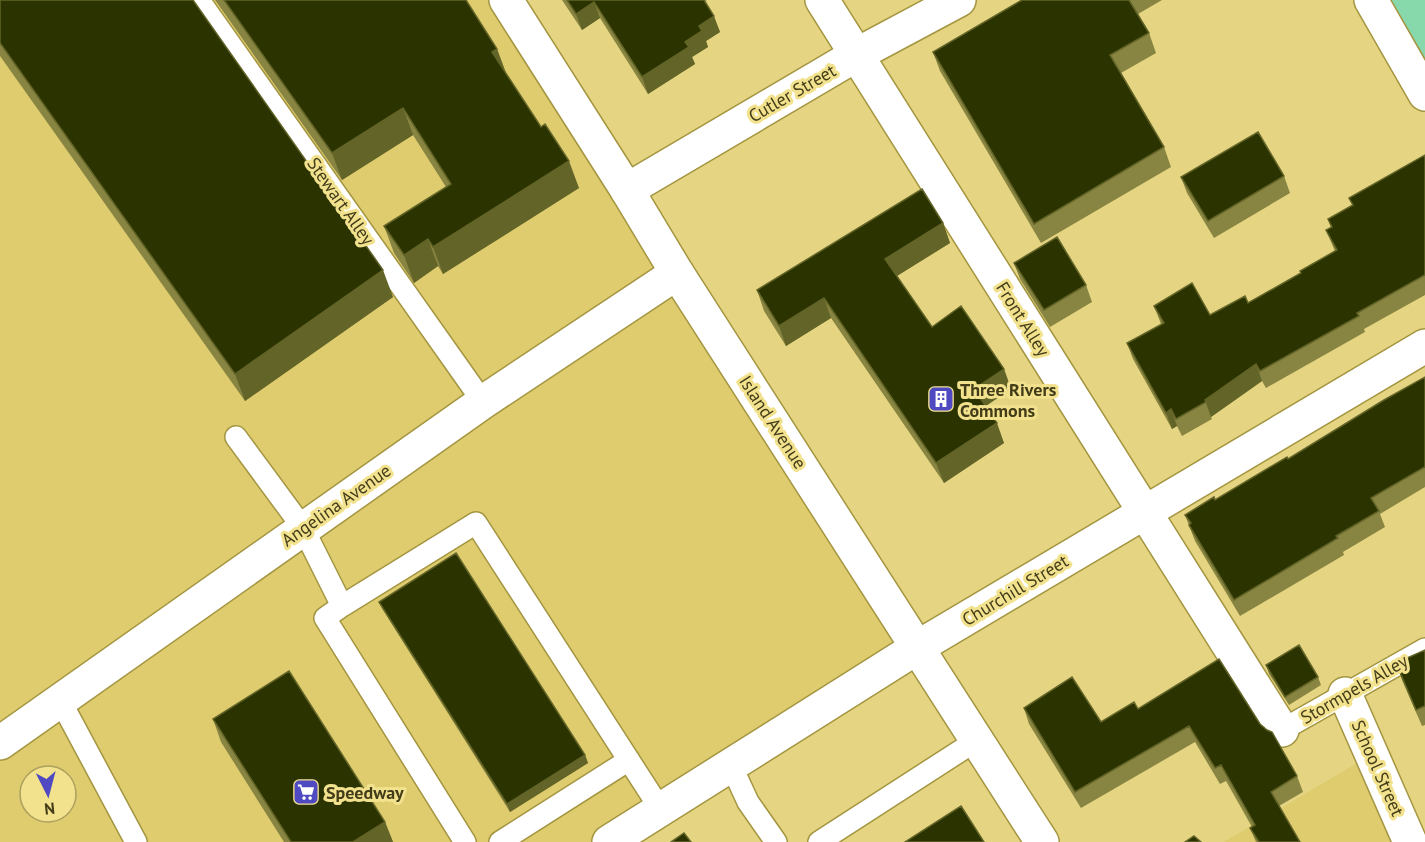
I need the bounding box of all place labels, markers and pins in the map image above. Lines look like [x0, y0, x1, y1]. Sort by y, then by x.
place label: Three Rivers Commons [960, 378, 1057, 422]
building icon: Three Rivers Commons [926, 384, 956, 414]
supermarket icon: Speedway [291, 777, 321, 807]
place label: Speedway [326, 781, 404, 804]

